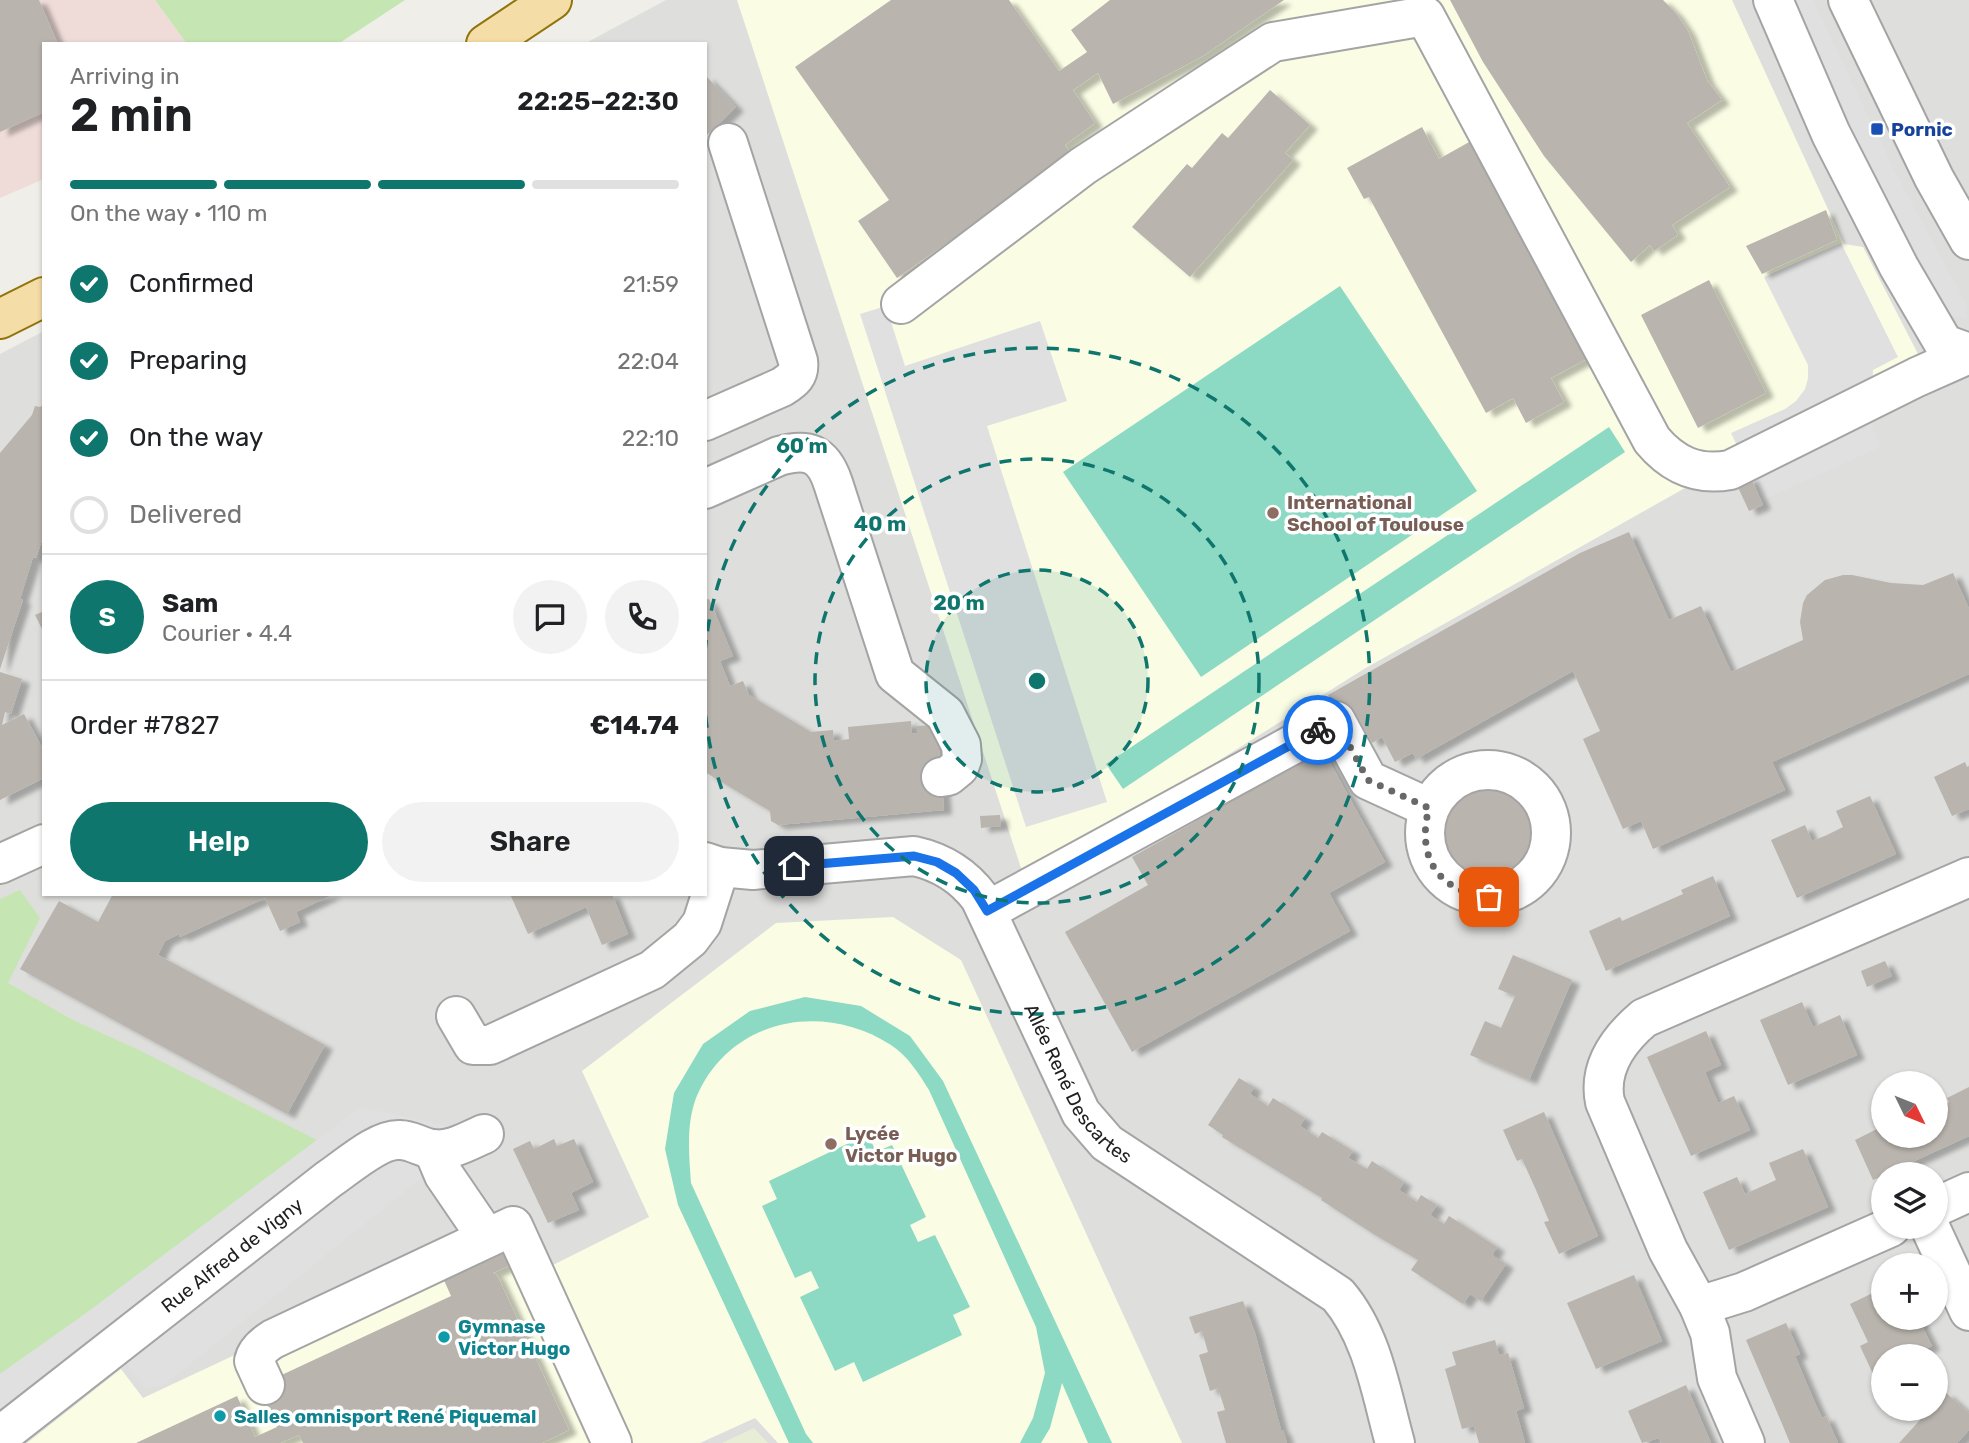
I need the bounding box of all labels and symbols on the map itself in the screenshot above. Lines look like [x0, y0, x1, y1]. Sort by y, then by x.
place label: Pornic [1891, 118, 1953, 141]
marker: Pornic [1869, 121, 1885, 137]
text: 60 m [776, 433, 828, 458]
place label: International School of Toulouse [1287, 491, 1464, 536]
marker: International School of Toulouse [1265, 505, 1281, 521]
text: 40 m [854, 511, 906, 536]
text: 20 m [933, 590, 985, 615]
centre of rings [1025, 669, 1049, 693]
courier [1283, 695, 1353, 765]
pin [764, 836, 824, 896]
pin [1459, 867, 1519, 927]
street label: Allée René Descartes [1019, 1000, 1136, 1168]
north arrow [1871, 1071, 1948, 1148]
place label: Lycée Victor Hugo [845, 1122, 957, 1167]
marker: Lycée Victor Hugo [823, 1136, 839, 1152]
street label: Rue Alfred de Vigny [157, 1193, 307, 1318]
place label: Gymnase Victor Hugo [458, 1315, 570, 1360]
marker: Gymnase Victor Hugo [436, 1329, 452, 1345]
place label: Salles omnisport René Piquemal [234, 1405, 536, 1428]
marker: Salles omnisport René Piquemal [212, 1408, 228, 1424]

